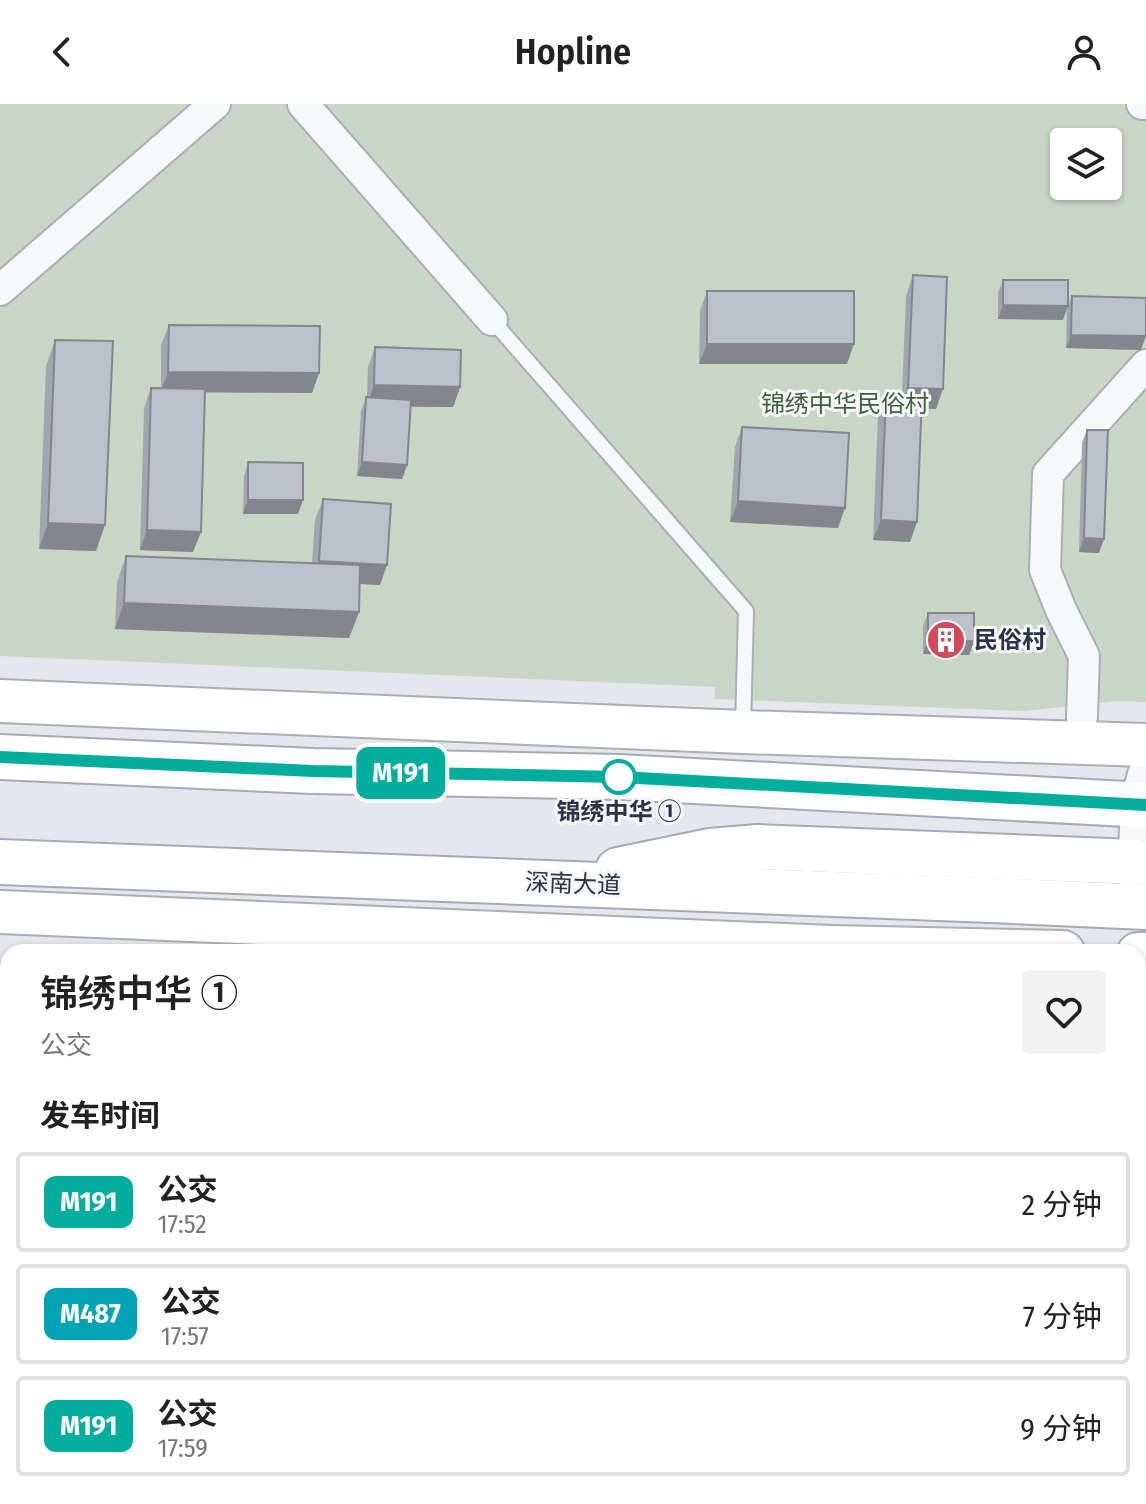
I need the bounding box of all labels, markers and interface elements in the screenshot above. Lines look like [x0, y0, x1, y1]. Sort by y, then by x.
icon: back [40, 30, 84, 74]
text: Hopline [515, 30, 631, 74]
icon: person [1062, 30, 1106, 74]
map controls [1050, 128, 1122, 200]
button: layers [1050, 128, 1122, 200]
park label: 锦绣中华民俗村 [761, 390, 929, 418]
building icon: 民俗村 [925, 619, 967, 661]
place label: 民俗村 [974, 626, 1046, 654]
line badge: M191 [345, 747, 457, 799]
text: M191 [372, 756, 430, 789]
marker: 锦绣中华 ① [602, 760, 636, 794]
place label: 锦绣中华 ① [557, 798, 682, 826]
street label: 深南大道 [525, 868, 621, 900]
button: heart [1022, 970, 1106, 1054]
text: 锦绣中华 ① [40, 971, 238, 1017]
text: 公交 [40, 1030, 92, 1061]
text: 发车时间 [40, 1098, 160, 1134]
text: 公交 [157, 1172, 217, 1208]
text: M191 [60, 1185, 117, 1218]
text: 2 分钟 [1022, 1187, 1102, 1223]
text: 17:52 [157, 1209, 207, 1240]
text: 公交 [161, 1284, 221, 1320]
text: M487 [60, 1297, 121, 1330]
text: 7 分钟 [1023, 1299, 1102, 1335]
text: 17:57 [161, 1321, 209, 1352]
text: 公交 [157, 1396, 217, 1432]
text: M191 [60, 1409, 117, 1442]
text: 9 分钟 [1020, 1411, 1102, 1447]
text: 17:59 [157, 1433, 208, 1464]

